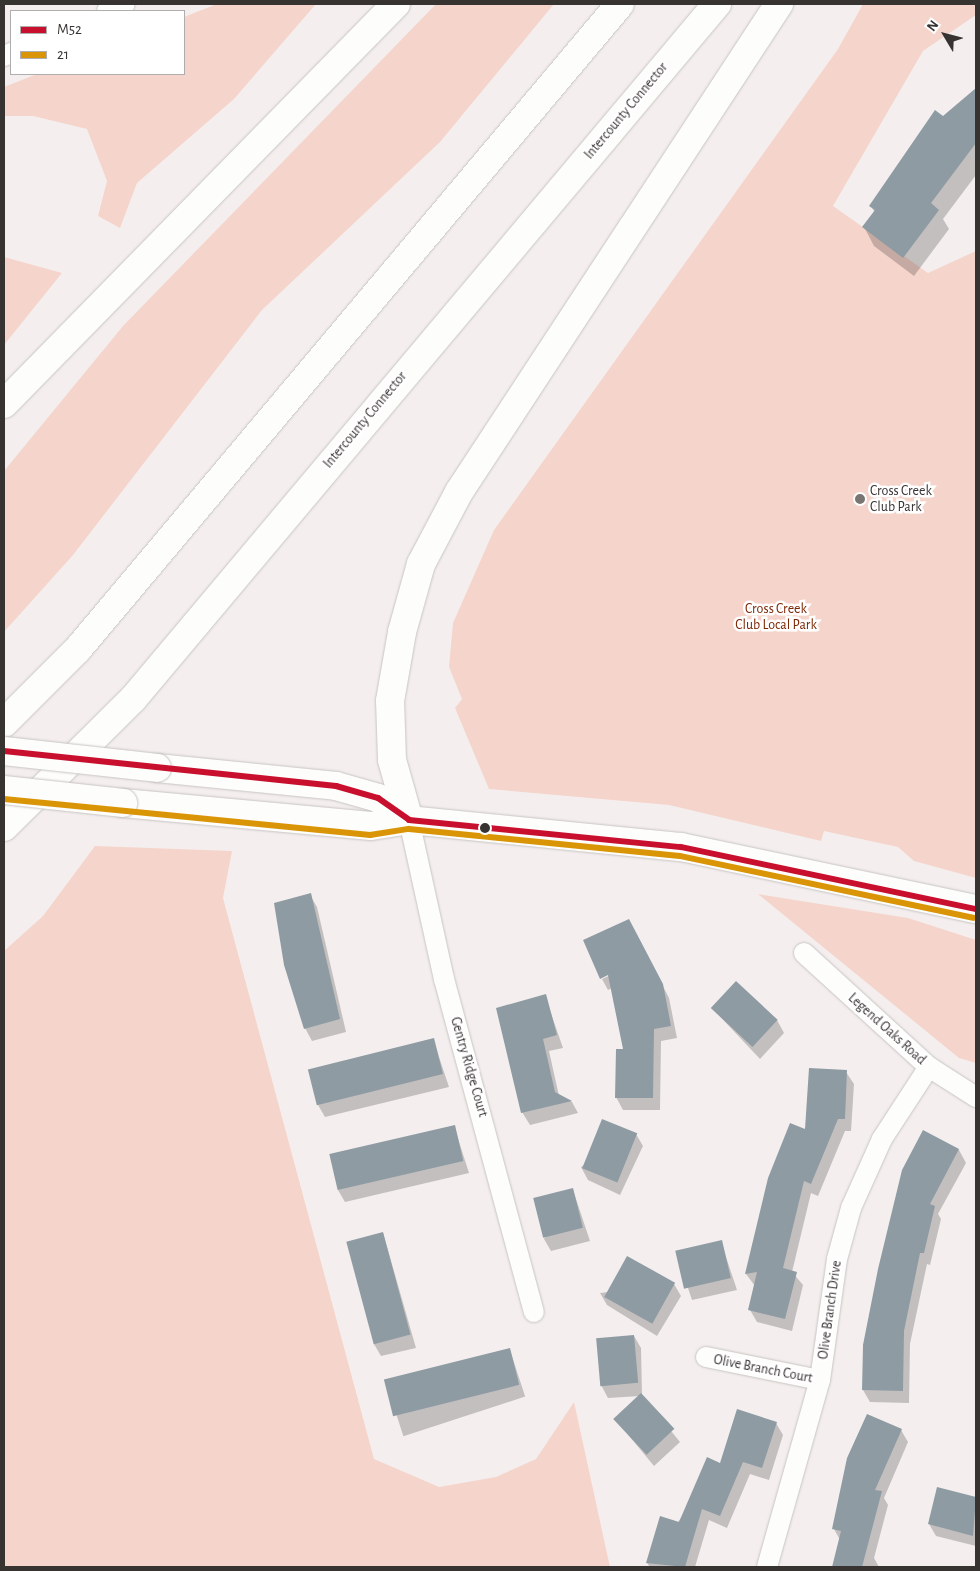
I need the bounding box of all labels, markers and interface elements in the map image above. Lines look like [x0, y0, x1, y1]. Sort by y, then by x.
legend [10, 10, 185, 75]
north arrow [920, 10, 970, 60]
text: N [924, 18, 942, 34]
text: M52 [57, 22, 82, 37]
text: 21 [57, 47, 69, 62]
street label: Intercounty Connector [581, 59, 671, 163]
street label: Intercounty Connector [320, 368, 410, 472]
place label: Cross Creek Club Park [870, 483, 932, 516]
marker: Cross Creek Club Park [854, 493, 866, 505]
park label: Cross Creek Club Local Park [735, 601, 817, 634]
unlabelled marker [480, 823, 490, 833]
street label: Legend Oaks Road [845, 990, 929, 1068]
street label: Gentry Ridge Court [447, 1015, 491, 1119]
street label: Olive Branch Drive [815, 1260, 845, 1360]
street label: Olive Branch Court [712, 1351, 814, 1387]

